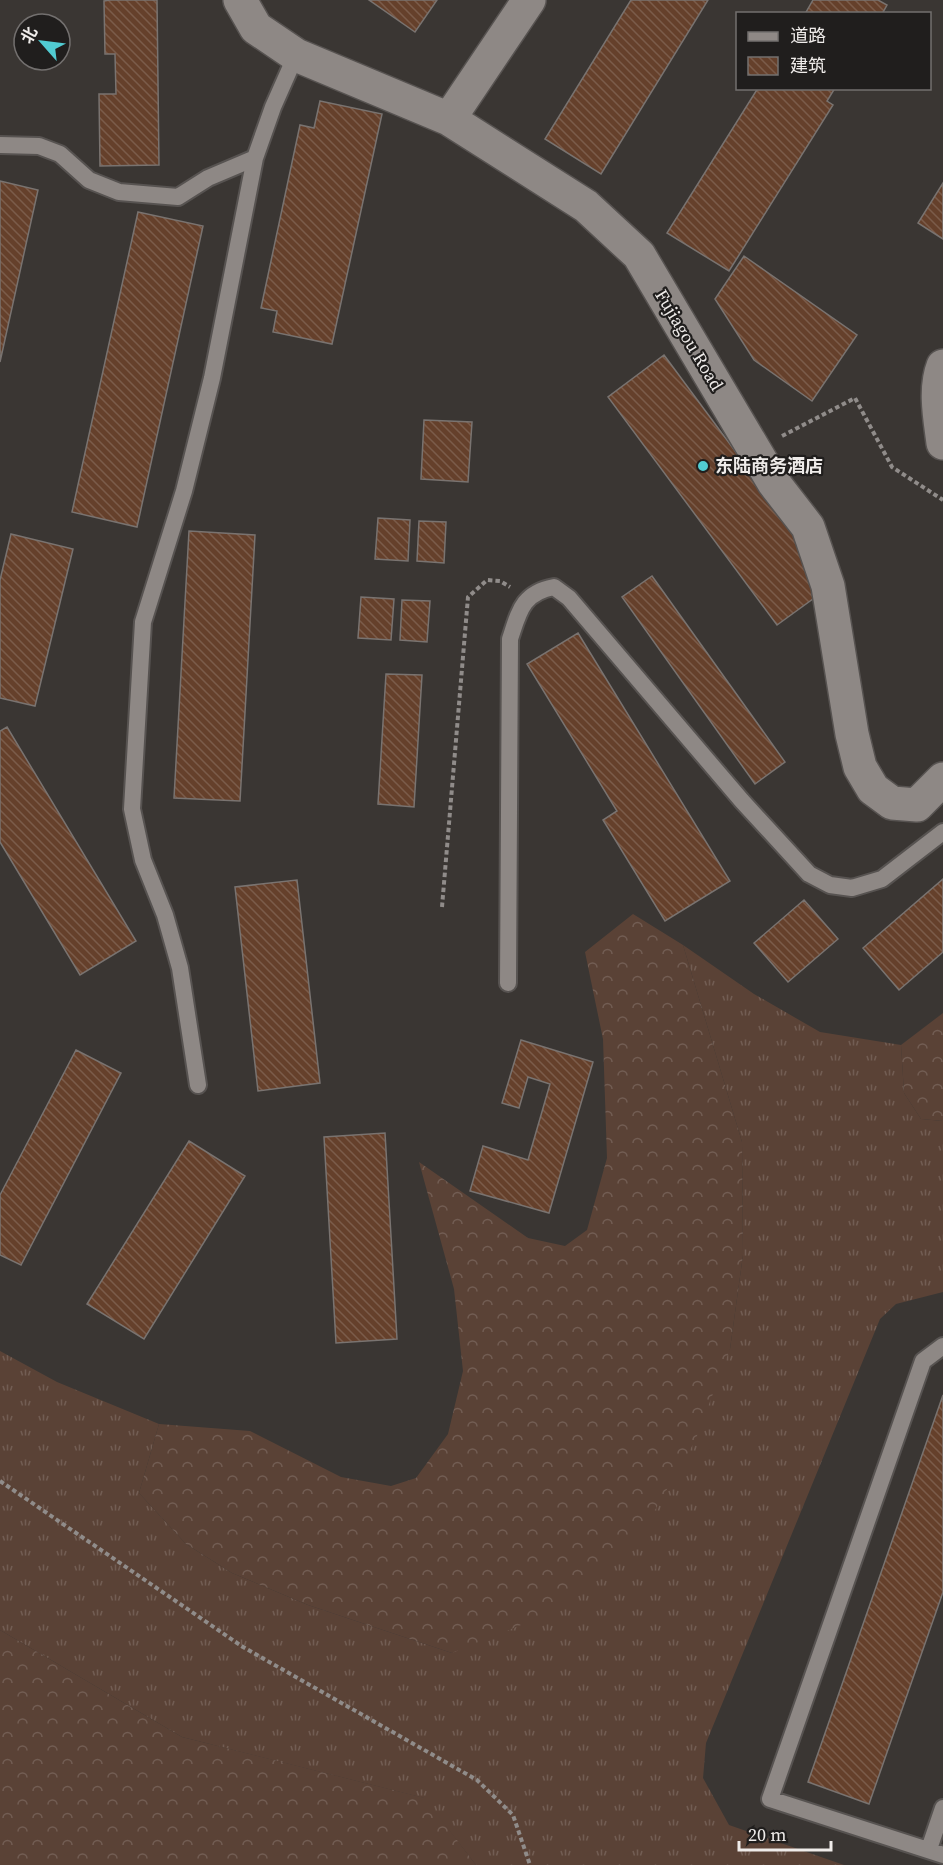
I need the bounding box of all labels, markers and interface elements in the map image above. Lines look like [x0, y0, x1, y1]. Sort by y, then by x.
north arrow [12, 12, 72, 72]
legend [736, 12, 931, 90]
text: 北 [15, 23, 42, 47]
text: 道路 [790, 23, 826, 48]
text: 建筑 [790, 53, 826, 78]
street label: Fujiagou Road [649, 284, 730, 395]
place label: 东陆商务酒店 [715, 453, 823, 478]
marker: 东陆商务酒店 [696, 459, 710, 473]
scale bar [739, 1814, 830, 1852]
text: 20 m [748, 1822, 786, 1847]

